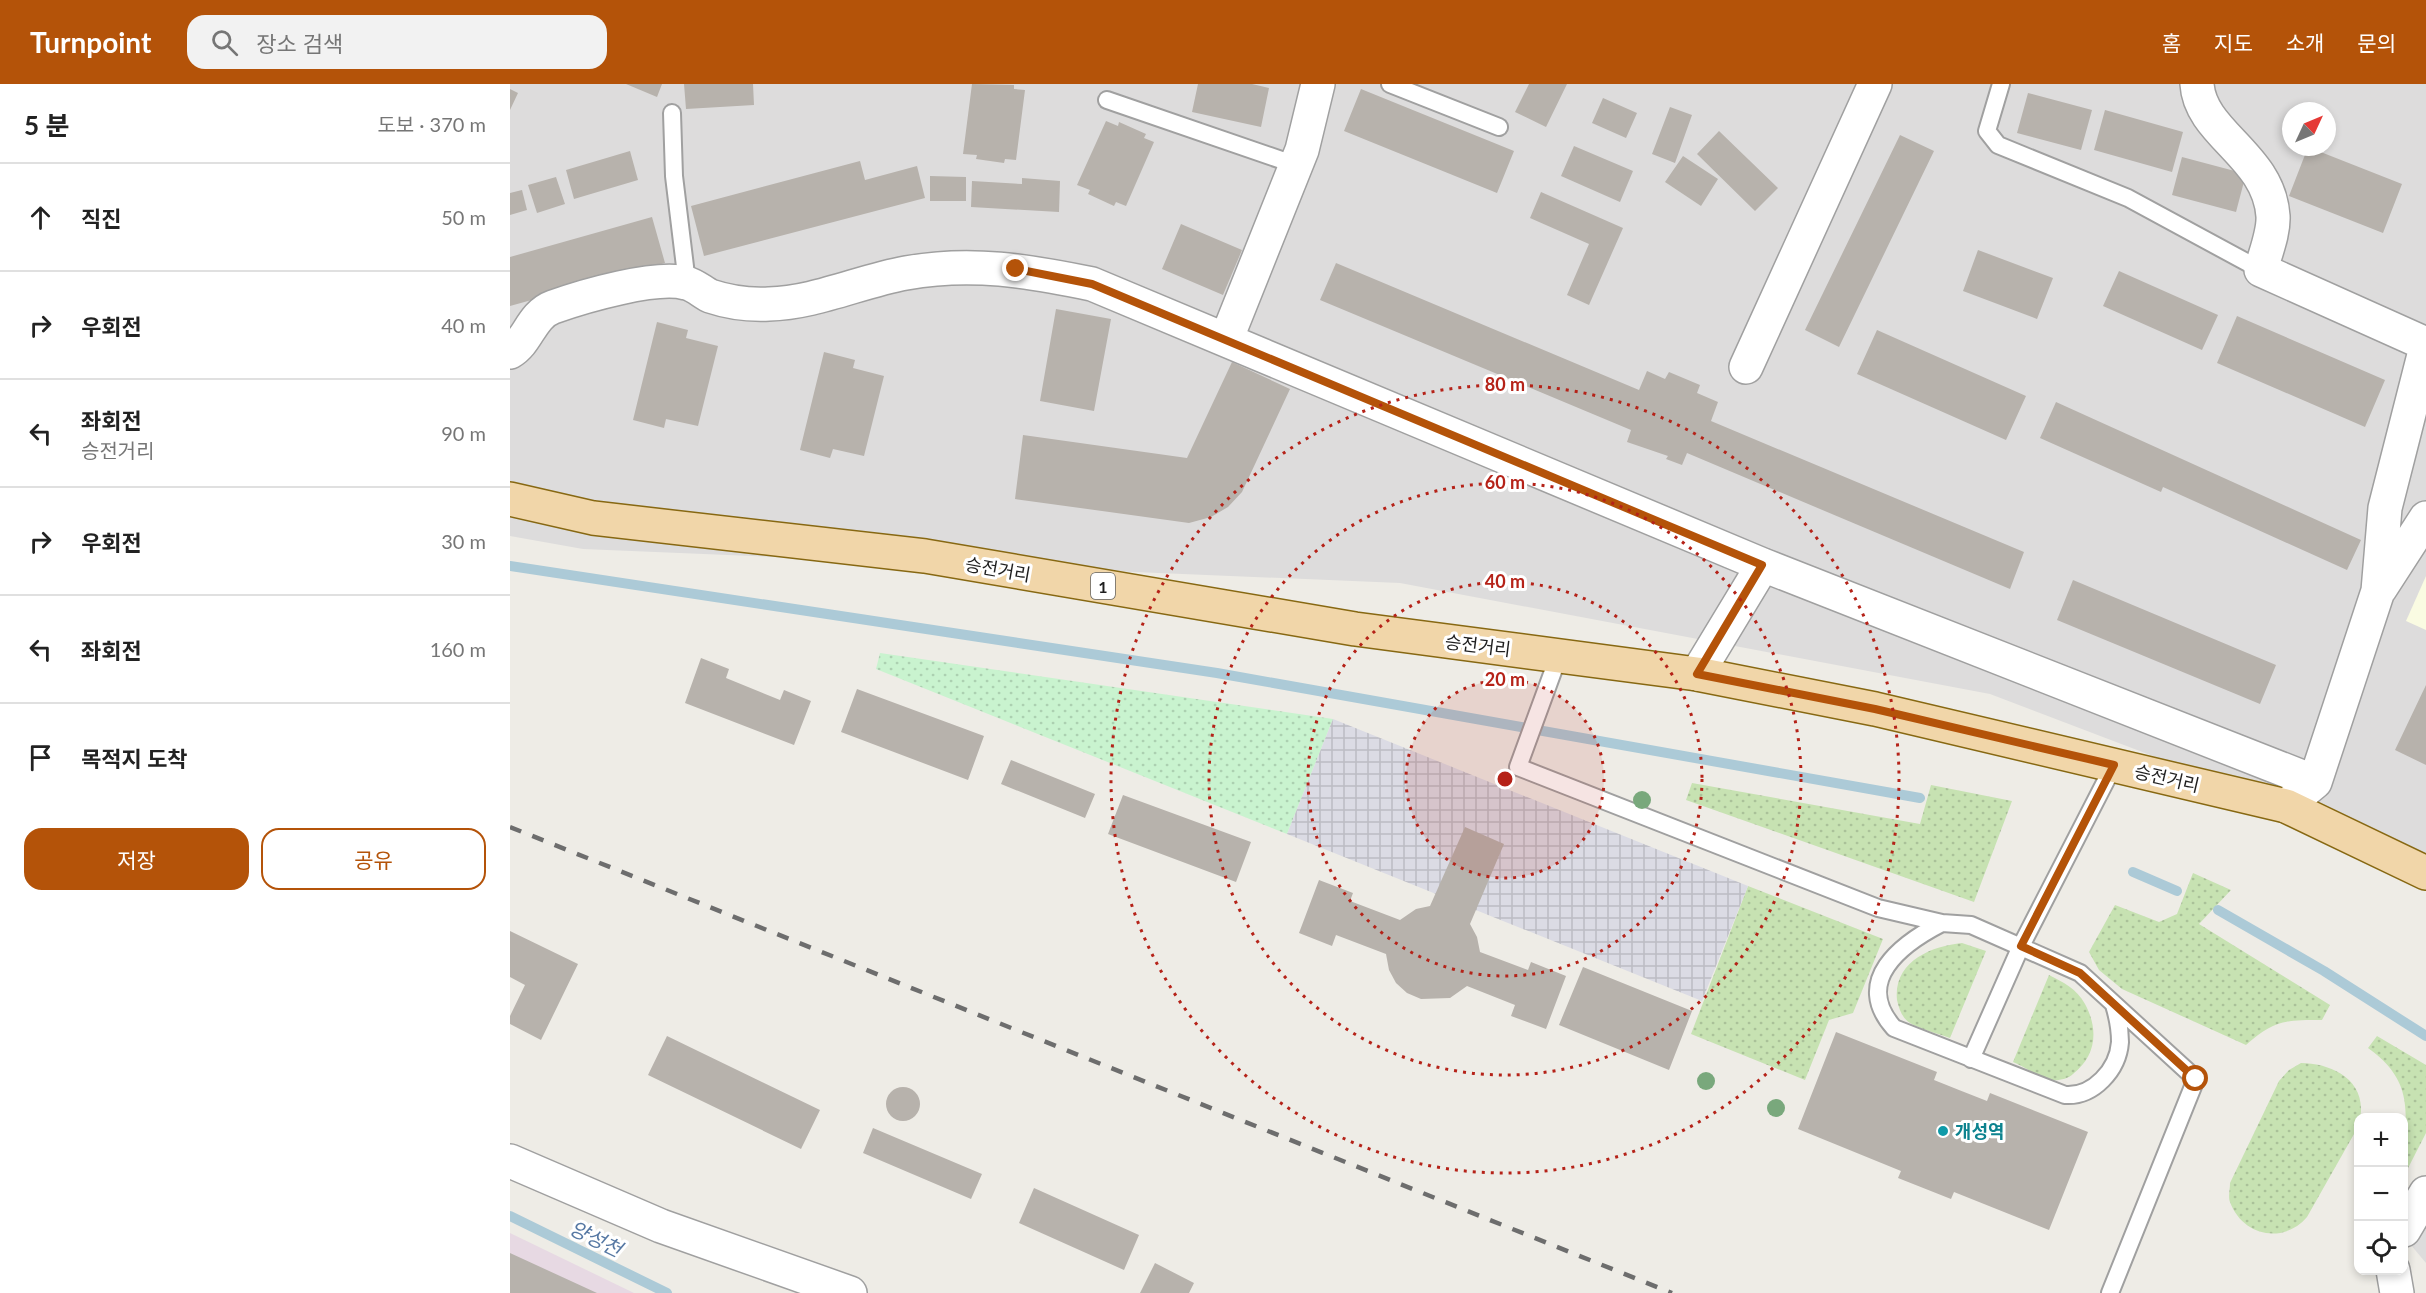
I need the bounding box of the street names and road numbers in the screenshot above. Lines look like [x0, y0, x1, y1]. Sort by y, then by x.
street label: 승전거리 [963, 552, 1033, 586]
road number: 1 [1091, 573, 1115, 599]
street label: 승전거리 [1444, 630, 1512, 660]
street label: 승전거리 [2132, 760, 2202, 796]

